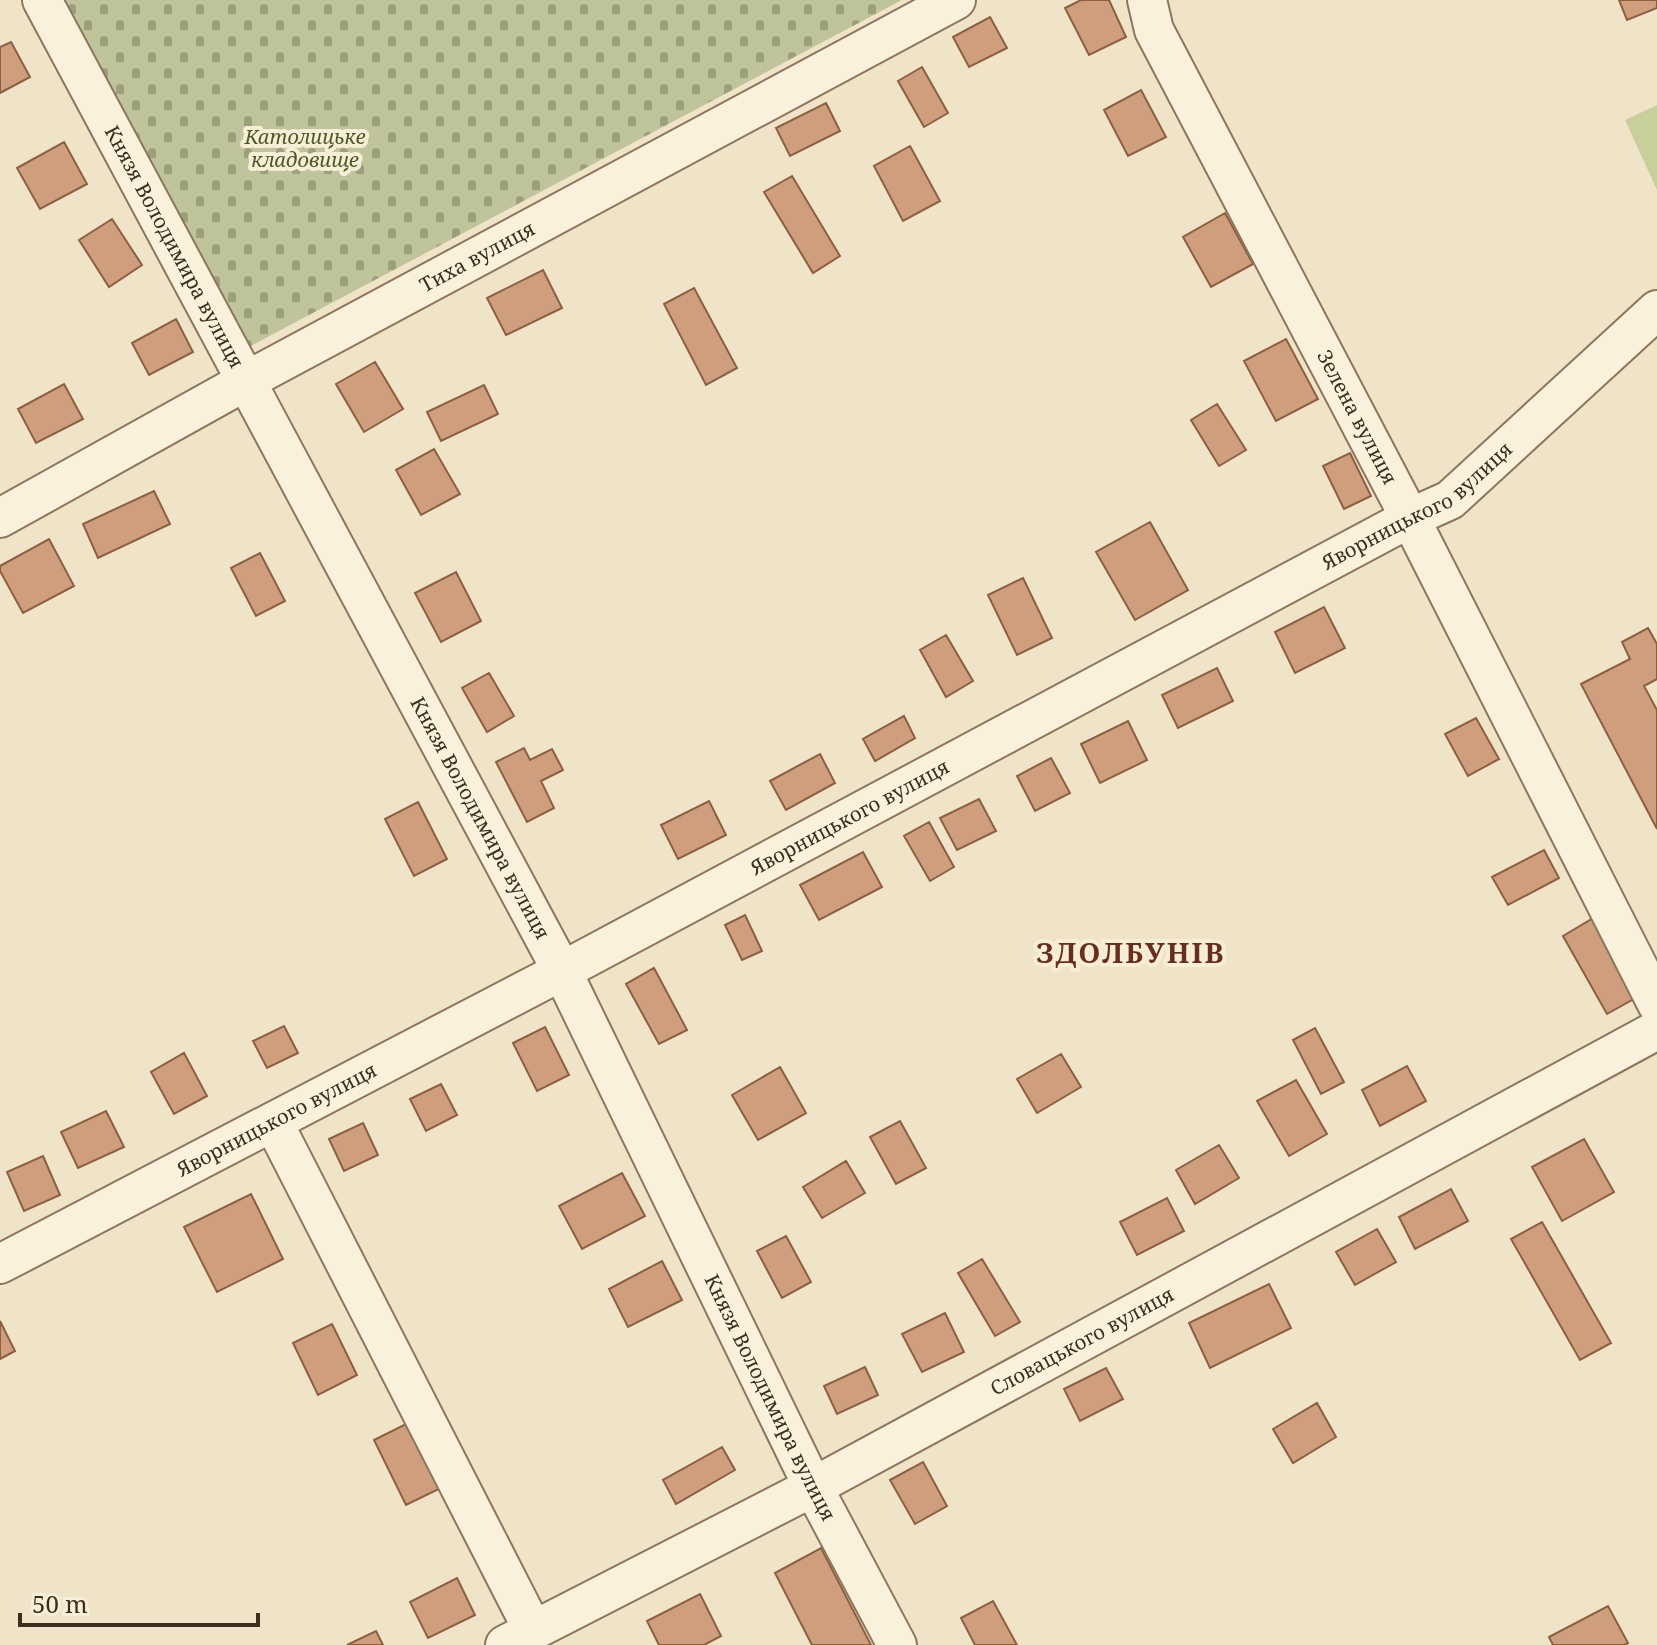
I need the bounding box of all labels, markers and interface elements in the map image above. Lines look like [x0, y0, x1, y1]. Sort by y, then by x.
street label: Князя Володимира вулиця [99, 121, 251, 373]
park label: Католицьке кладовище [243, 123, 366, 173]
street label: Тиха вулиця [415, 215, 539, 298]
street label: Зелена вулиця [1311, 345, 1404, 489]
street label: Яворницького вулиця [1316, 436, 1518, 576]
street label: Князя Володимира вулиця [405, 692, 557, 944]
street label: Яворницького вулиця [744, 753, 954, 882]
district label: ЗДОЛБУНІВ [1036, 933, 1226, 971]
street label: Яворницького вулиця [171, 1056, 381, 1183]
street label: Князя Володимира вулиця [698, 1270, 842, 1525]
street label: Словацького вулиця [985, 1280, 1178, 1402]
scale bar [20, 1577, 258, 1627]
text: 50 m [32, 1587, 88, 1620]

